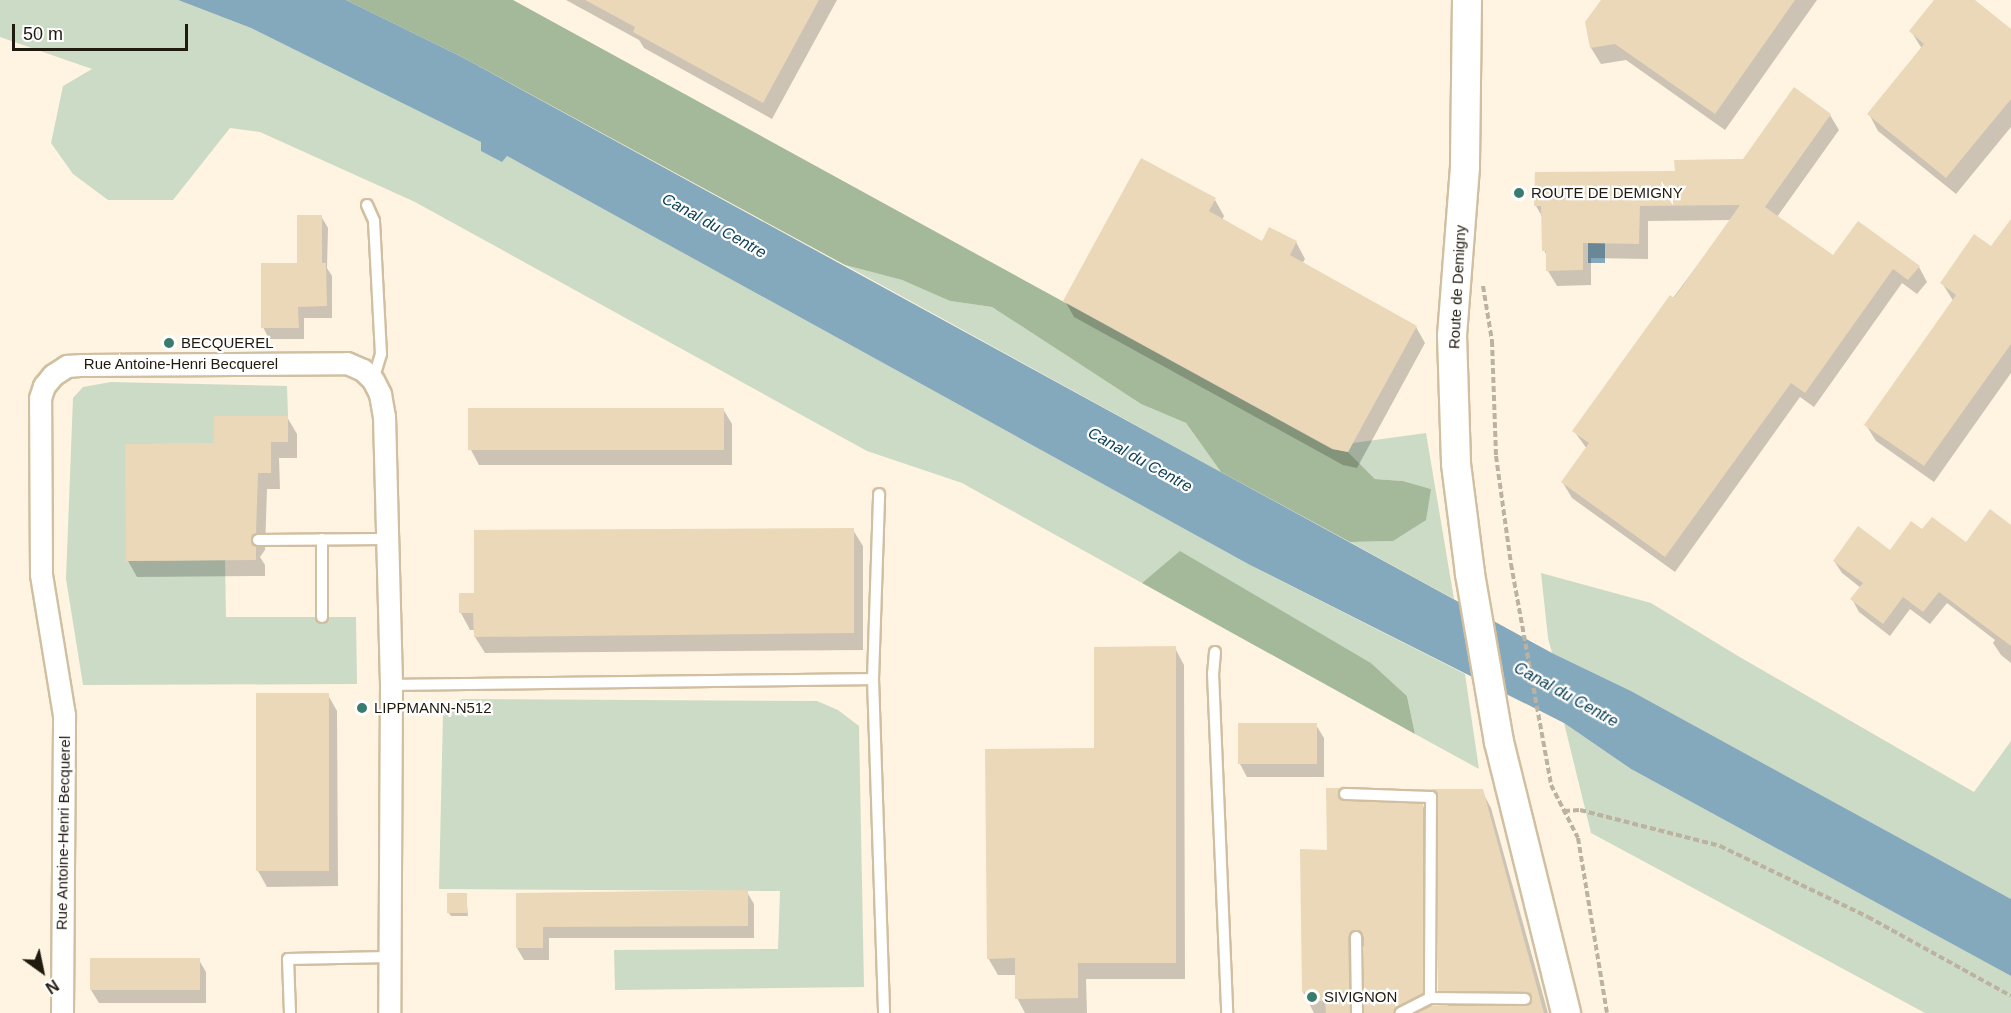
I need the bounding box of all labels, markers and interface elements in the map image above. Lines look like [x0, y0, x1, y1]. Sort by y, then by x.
scale bar [15, 12, 190, 50]
text: 50 m [23, 24, 63, 44]
place label: ROUTE DE DEMIGNY [1531, 184, 1683, 202]
marker: ROUTE DE DEMIGNY [1512, 186, 1526, 200]
water label: Canal du Centre [658, 189, 770, 263]
street label: Route de Demigny [1445, 224, 1469, 350]
place label: BECQUEREL [181, 334, 274, 352]
marker: BECQUEREL [162, 336, 176, 350]
street label: Rue Antoine-Henri Becquerel [83, 355, 279, 373]
water label: Canal du Centre [1084, 423, 1196, 497]
water label: Canal du Centre [1510, 658, 1622, 732]
place label: LIPPMANN-N512 [374, 699, 492, 717]
marker: LIPPMANN-N512 [355, 701, 369, 715]
street label: Rue Antoine-Henri Becquerel [52, 735, 74, 931]
north arrow [12, 941, 72, 1001]
text: N [43, 976, 62, 997]
place label: SIVIGNON [1324, 988, 1397, 1006]
marker: SIVIGNON [1305, 990, 1319, 1004]

